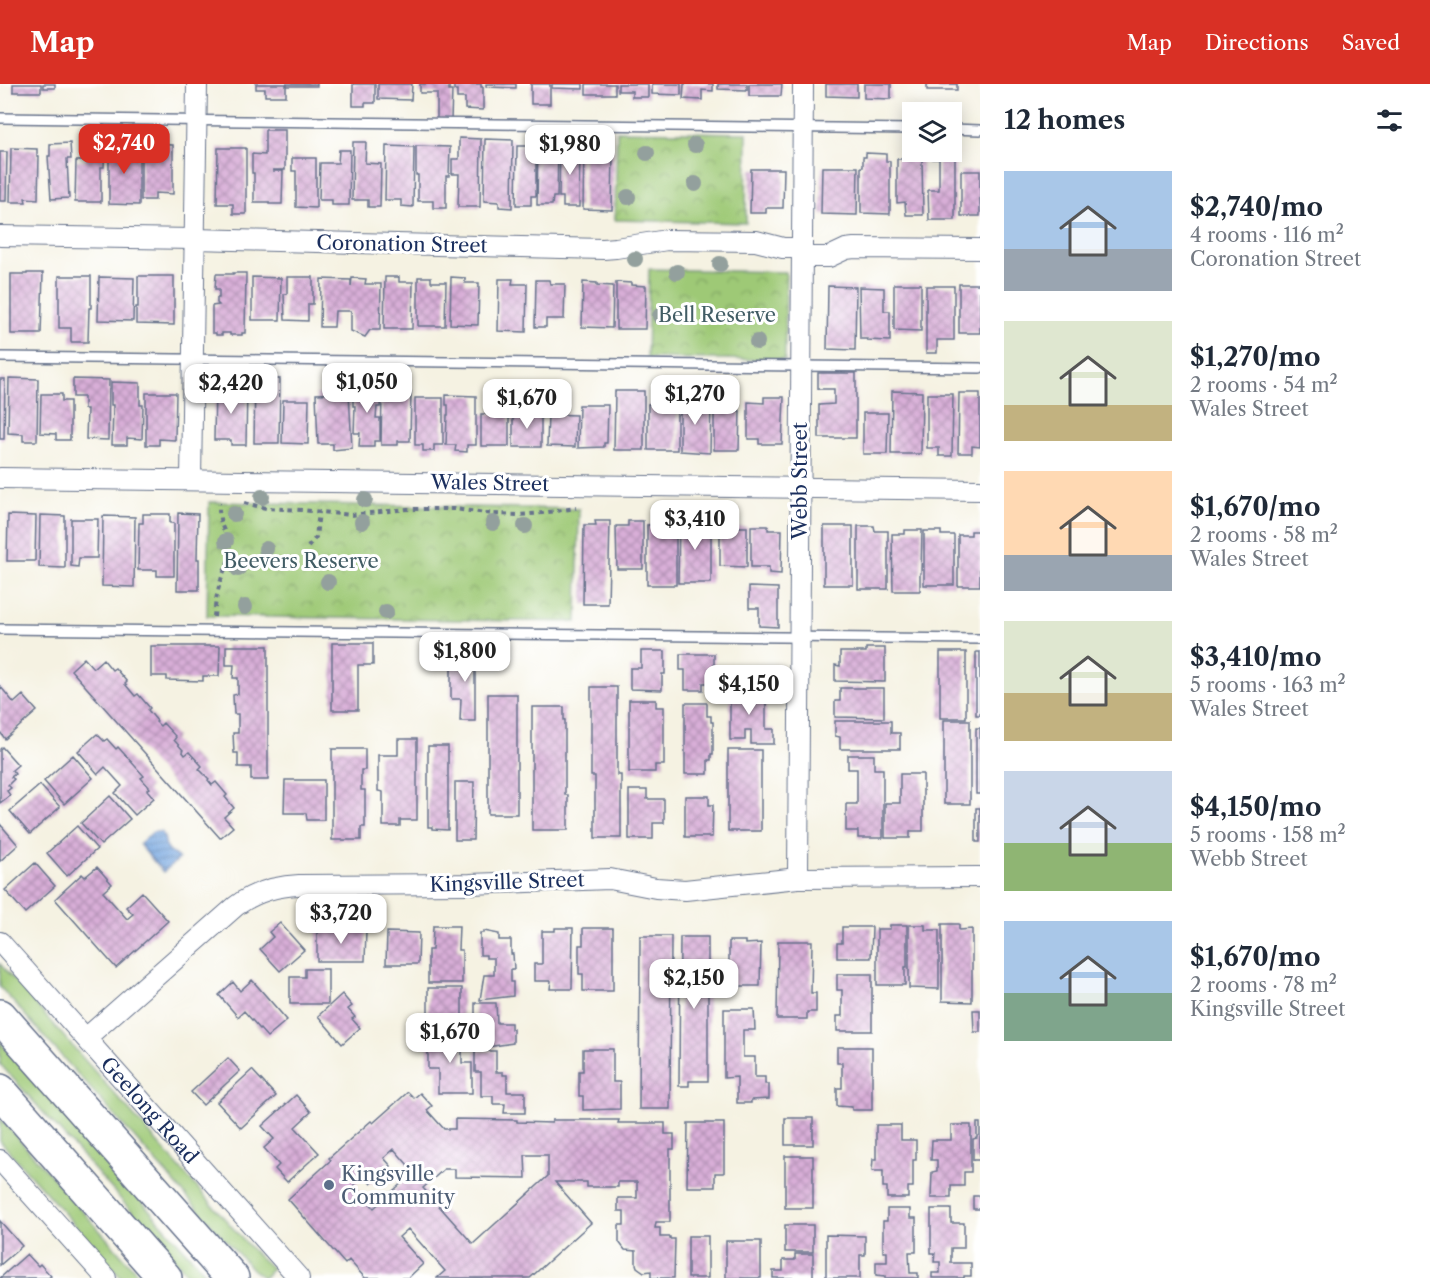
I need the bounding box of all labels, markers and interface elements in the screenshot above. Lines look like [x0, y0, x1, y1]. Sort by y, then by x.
text: Map [30, 25, 94, 59]
text: Map [1127, 30, 1172, 55]
text: Directions [1205, 30, 1309, 55]
text: Saved [1342, 30, 1400, 55]
map controls [902, 102, 962, 162]
button: layers [902, 102, 962, 162]
text: 12 homes [1004, 104, 1125, 136]
icon: filters [1373, 104, 1406, 137]
pin: $2,740 [75, 124, 173, 175]
pin: $1,980 [521, 125, 619, 176]
text: $2,740 [93, 131, 155, 155]
text: $1,980 [539, 132, 601, 156]
text: $2,740/mo [1190, 191, 1323, 223]
icon: home [1052, 195, 1124, 267]
text: 4 rooms · 116 m² [1190, 223, 1344, 247]
street label: Coronation Street [316, 231, 488, 257]
text: Coronation Street [1190, 247, 1361, 271]
park label: Bell Reserve [658, 303, 776, 327]
text: $1,270/mo [1190, 341, 1321, 373]
icon: home [1052, 345, 1124, 417]
pin: $1,050 [318, 363, 416, 414]
pin: $2,420 [182, 364, 280, 415]
text: $1,050 [336, 370, 398, 394]
text: $2,420 [199, 371, 263, 395]
text: 2 rooms · 54 m² [1190, 373, 1338, 397]
pin: $1,270 [646, 375, 744, 426]
pin: $1,670 [478, 379, 576, 430]
text: $1,270 [665, 382, 725, 406]
text: $1,670 [497, 386, 557, 410]
text: Wales Street [1190, 397, 1309, 421]
street label: Webb Street [788, 422, 812, 541]
street label: Wales Street [430, 470, 549, 496]
text: $1,670/mo [1190, 491, 1320, 523]
icon: home [1052, 495, 1124, 567]
pin: $3,410 [646, 500, 744, 551]
text: $3,410 [664, 507, 726, 531]
text: 2 rooms · 58 m² [1190, 523, 1338, 547]
text: Wales Street [1190, 547, 1309, 571]
park label: Beevers Reserve [223, 549, 379, 573]
pin: $1,800 [416, 632, 514, 683]
text: $1,800 [433, 639, 497, 663]
text: $3,410/mo [1190, 641, 1322, 673]
icon: home [1052, 645, 1124, 717]
pin: $4,150 [700, 665, 798, 716]
text: $4,150 [718, 672, 780, 696]
text: 5 rooms · 163 m² [1190, 673, 1346, 697]
text: Wales Street [1190, 697, 1309, 721]
text: $4,150/mo [1190, 791, 1321, 823]
icon: home [1052, 795, 1124, 867]
text: 5 rooms · 158 m² [1190, 823, 1346, 847]
text: Webb Street [1190, 847, 1308, 871]
street label: Kingsville Street [429, 867, 585, 897]
pin: $3,720 [292, 894, 390, 945]
text: $3,720 [310, 901, 372, 925]
text: $1,670/mo [1190, 941, 1320, 973]
icon: home [1052, 945, 1124, 1017]
pin: $2,150 [645, 959, 743, 1010]
text: $2,150 [663, 966, 725, 990]
text: 2 rooms · 78 m² [1190, 973, 1337, 997]
text: Kingsville Street [1190, 997, 1345, 1021]
pin: $1,670 [401, 1013, 499, 1064]
text: $1,670 [420, 1020, 480, 1044]
street label: Geelong Road [96, 1052, 203, 1168]
place label: Kingsville Community [341, 1162, 456, 1209]
marker: Kingsville Community [322, 1178, 336, 1192]

